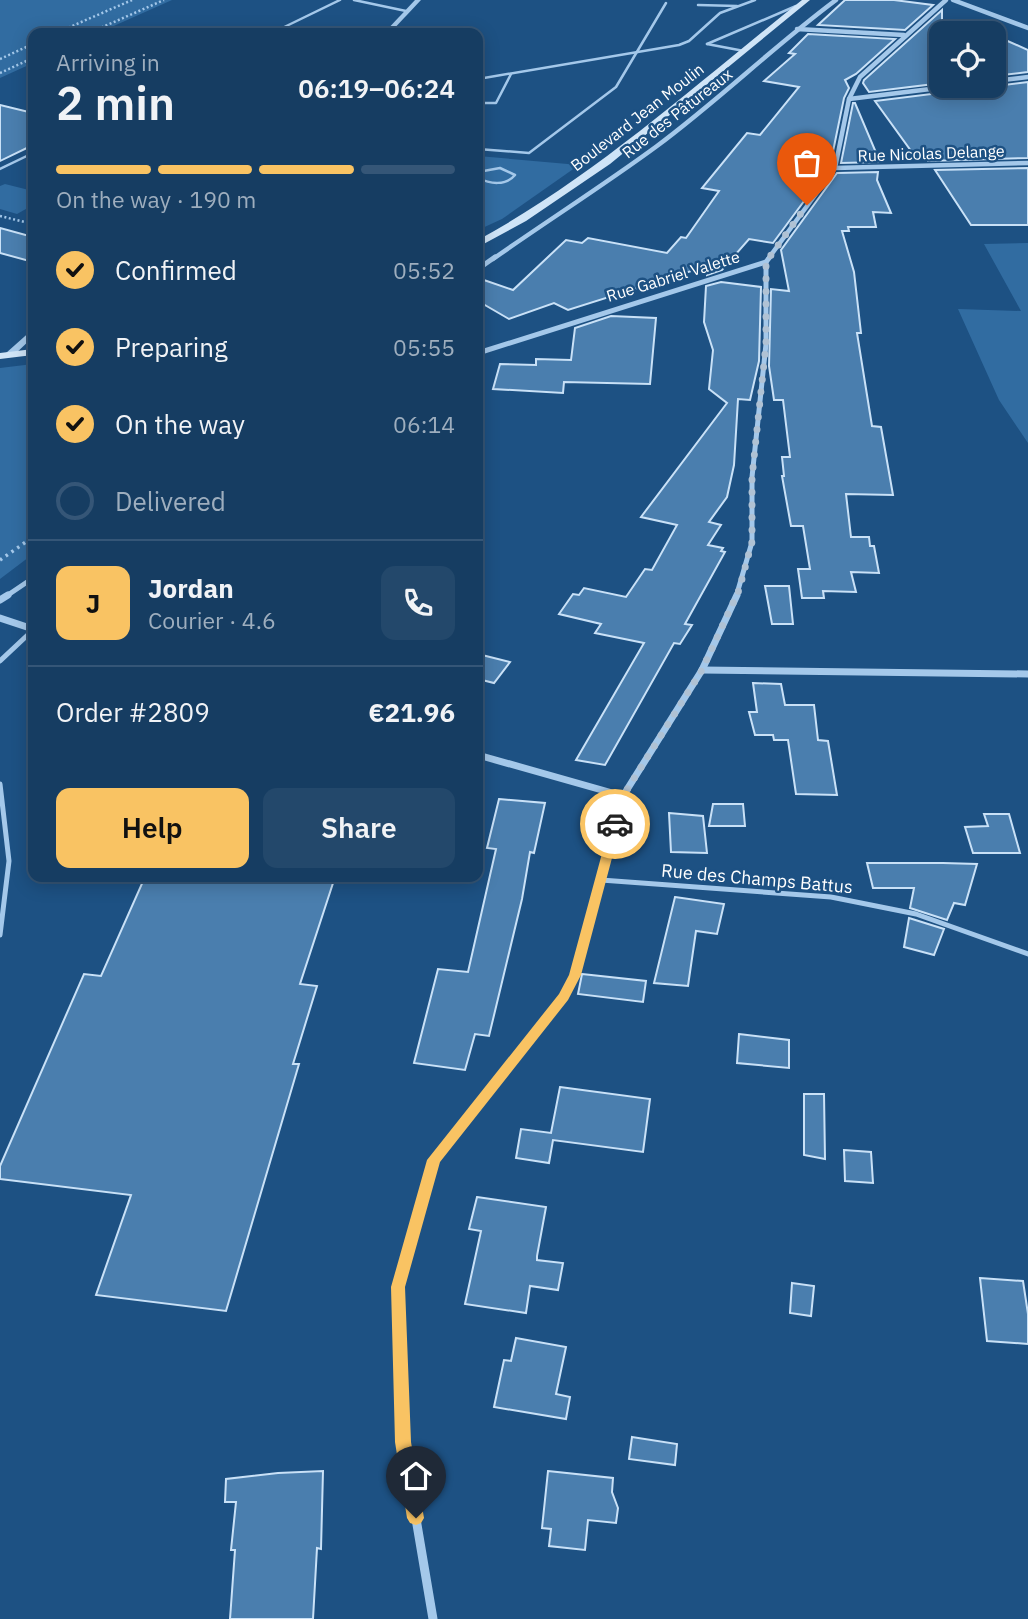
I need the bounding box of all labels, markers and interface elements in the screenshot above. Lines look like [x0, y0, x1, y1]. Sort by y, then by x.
map controls [929, 21, 1006, 98]
button: locate [929, 21, 1006, 98]
text: Arriving in [56, 47, 160, 77]
street label: Boulevard Jean Moulin [566, 59, 708, 175]
street label: Rue des Pâtureaux [618, 64, 736, 162]
text: 06:19–06:24 [298, 71, 455, 105]
text: 2 min [56, 73, 175, 133]
pin [777, 133, 837, 205]
street label: Rue Nicolas Delange [857, 140, 1005, 166]
icon: bag [788, 144, 826, 182]
text: On the way · 190 m [56, 184, 256, 214]
street label: Rue Gabriel Valette [604, 246, 742, 306]
icon: check [56, 251, 94, 289]
text: Confirmed [115, 253, 237, 287]
text: 05:52 [393, 255, 455, 285]
icon: check [56, 328, 94, 366]
text: Preparing [115, 330, 228, 364]
text: 05:55 [393, 332, 455, 362]
icon: check [56, 405, 94, 443]
text: On the way [115, 407, 245, 441]
text: 06:14 [393, 409, 455, 439]
text: Delivered [115, 484, 226, 518]
button: phone [381, 566, 455, 640]
text: Jordan [148, 571, 234, 605]
text: J [86, 586, 100, 620]
text: Courier · 4.6 [148, 605, 276, 635]
text: Order #2809 [56, 695, 210, 729]
text: €21.96 [368, 695, 455, 729]
button: Help [56, 788, 249, 868]
button: Share [263, 788, 455, 868]
courier [580, 789, 650, 859]
icon: car [596, 805, 634, 843]
street label: Rue des Champs Battus [660, 859, 854, 898]
pin [386, 1446, 446, 1518]
icon: home [397, 1457, 435, 1495]

